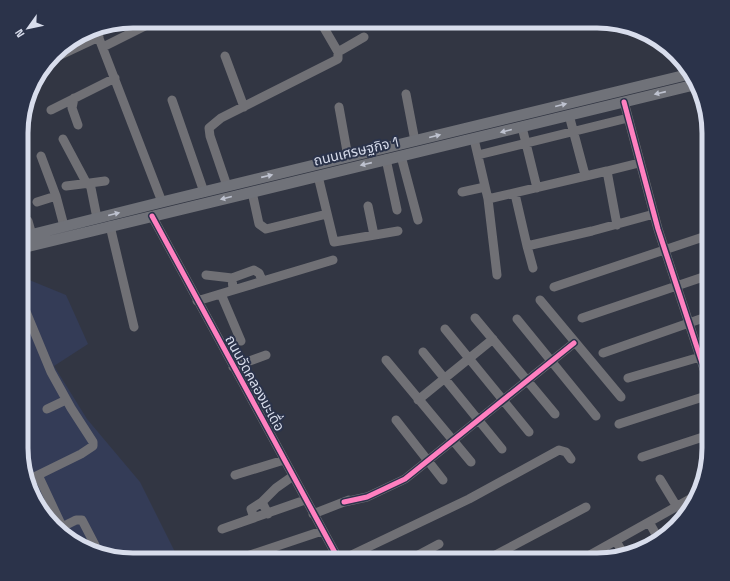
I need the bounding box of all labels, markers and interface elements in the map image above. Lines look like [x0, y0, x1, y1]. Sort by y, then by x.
north arrow [8, 8, 48, 48]
text: N [12, 27, 27, 40]
one-way arrow [654, 91, 666, 97]
one-way arrow [555, 102, 567, 108]
one-way arrow [500, 128, 512, 134]
street label: ถนนเศรษฐกิจ 1 [312, 132, 400, 170]
one-way arrow [428, 133, 441, 139]
one-way arrow [360, 162, 372, 168]
one-way arrow [261, 173, 274, 179]
one-way arrow [220, 195, 232, 201]
one-way arrow [108, 211, 120, 217]
street label: ถนนวัดคลองมะเดื่อ [221, 331, 290, 434]

